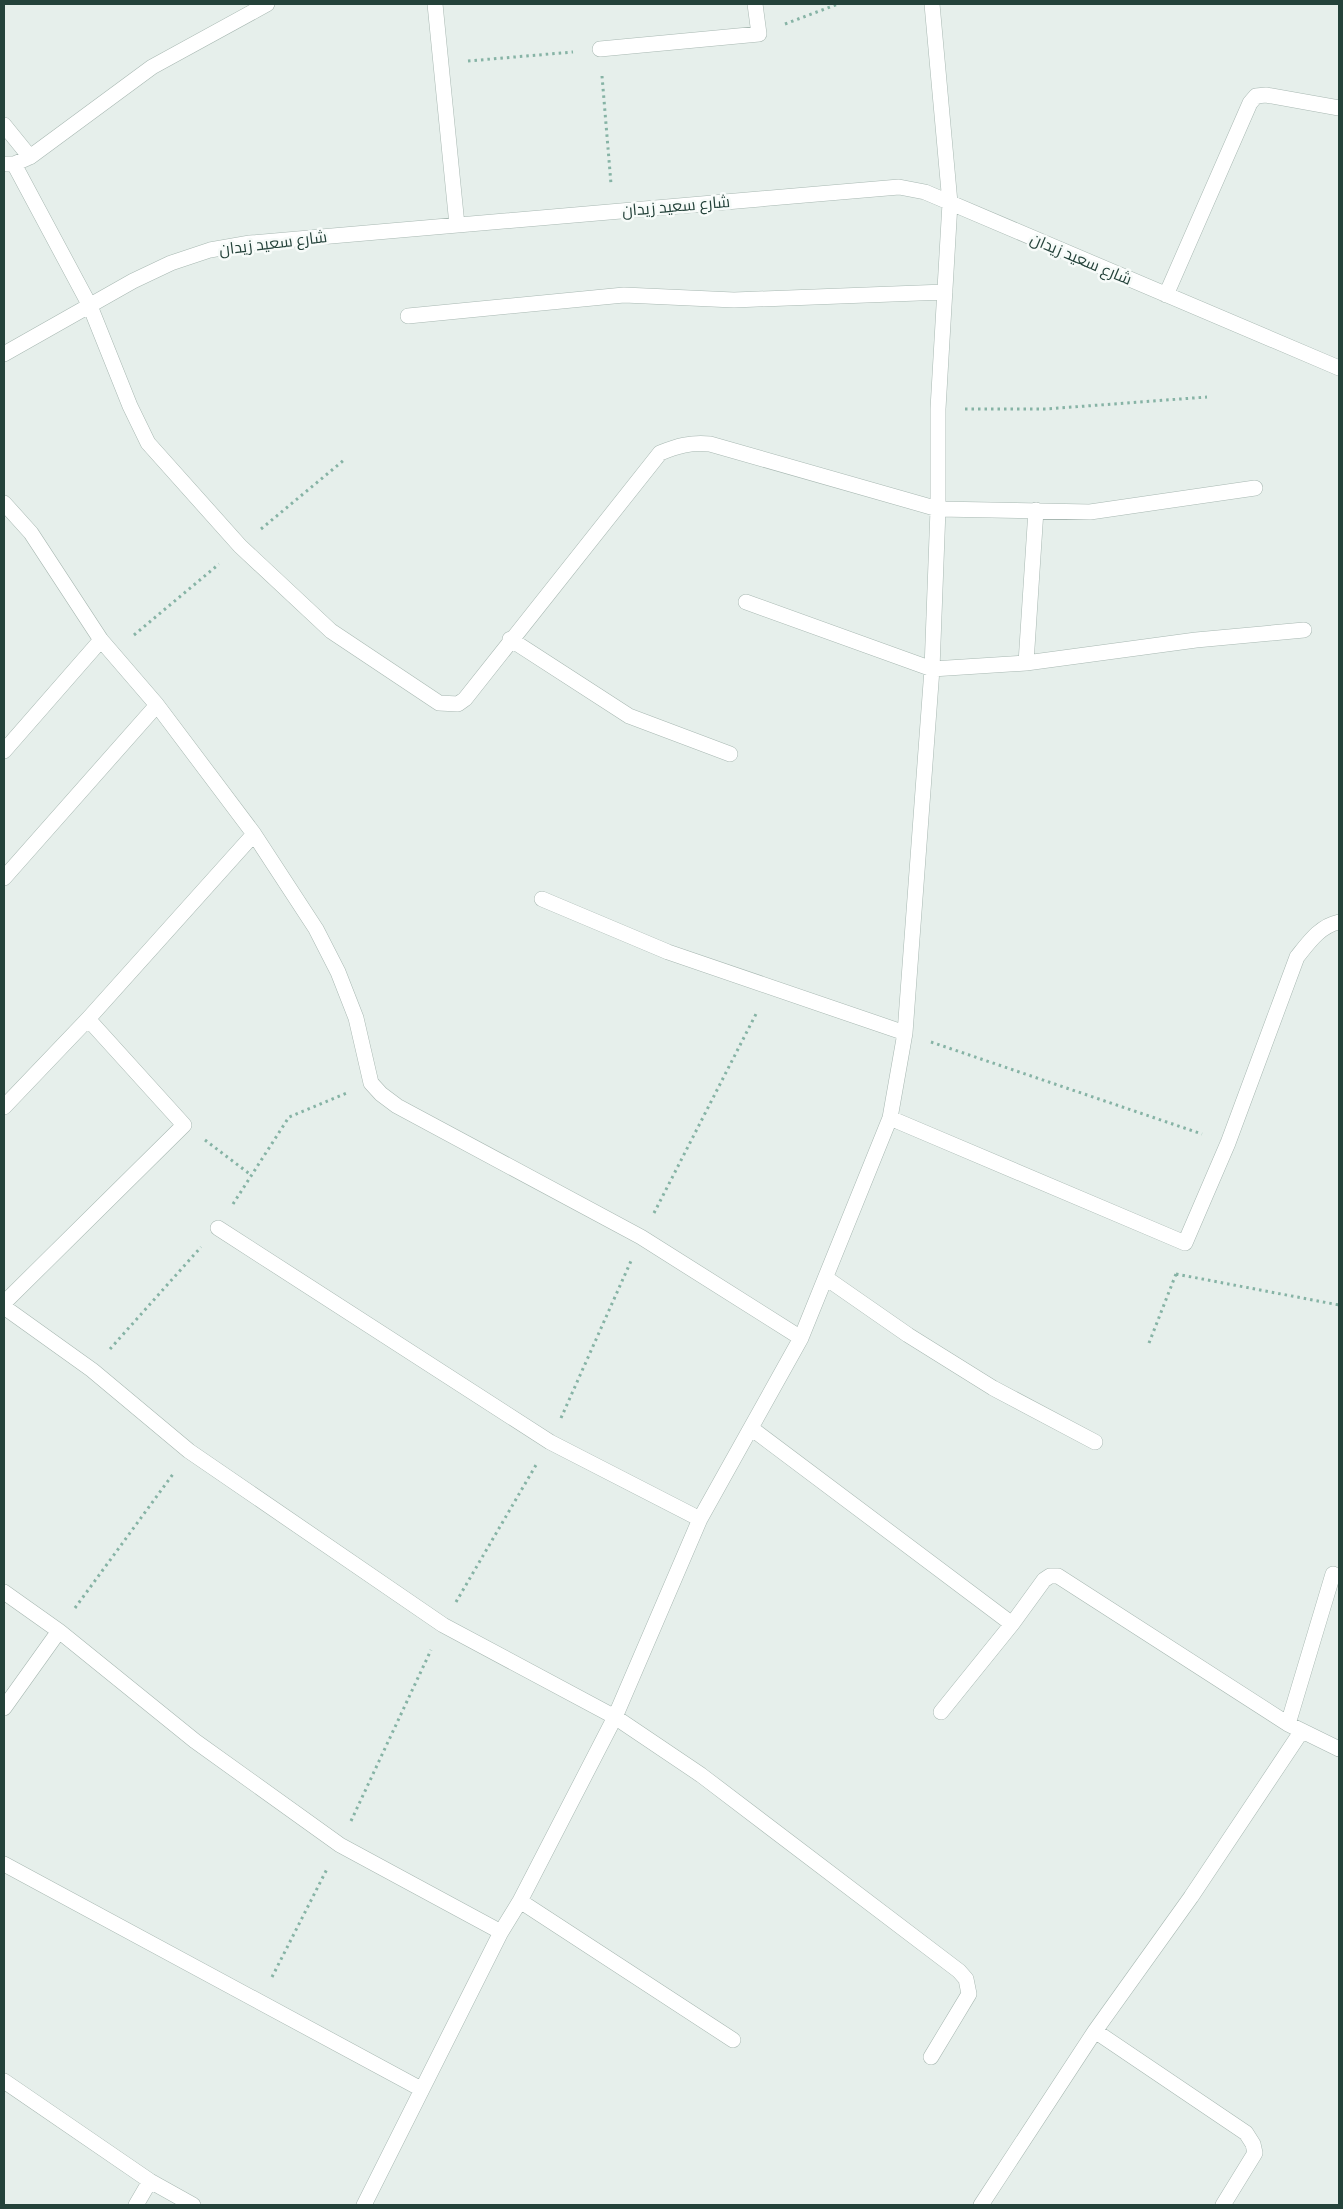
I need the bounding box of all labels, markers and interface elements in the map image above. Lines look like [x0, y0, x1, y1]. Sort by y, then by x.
street label: شارع سعيد زيدان [621, 192, 731, 222]
street label: شارع سعيد زيدان [218, 227, 328, 261]
street label: شارع سعيد زيدان [1027, 229, 1135, 291]

